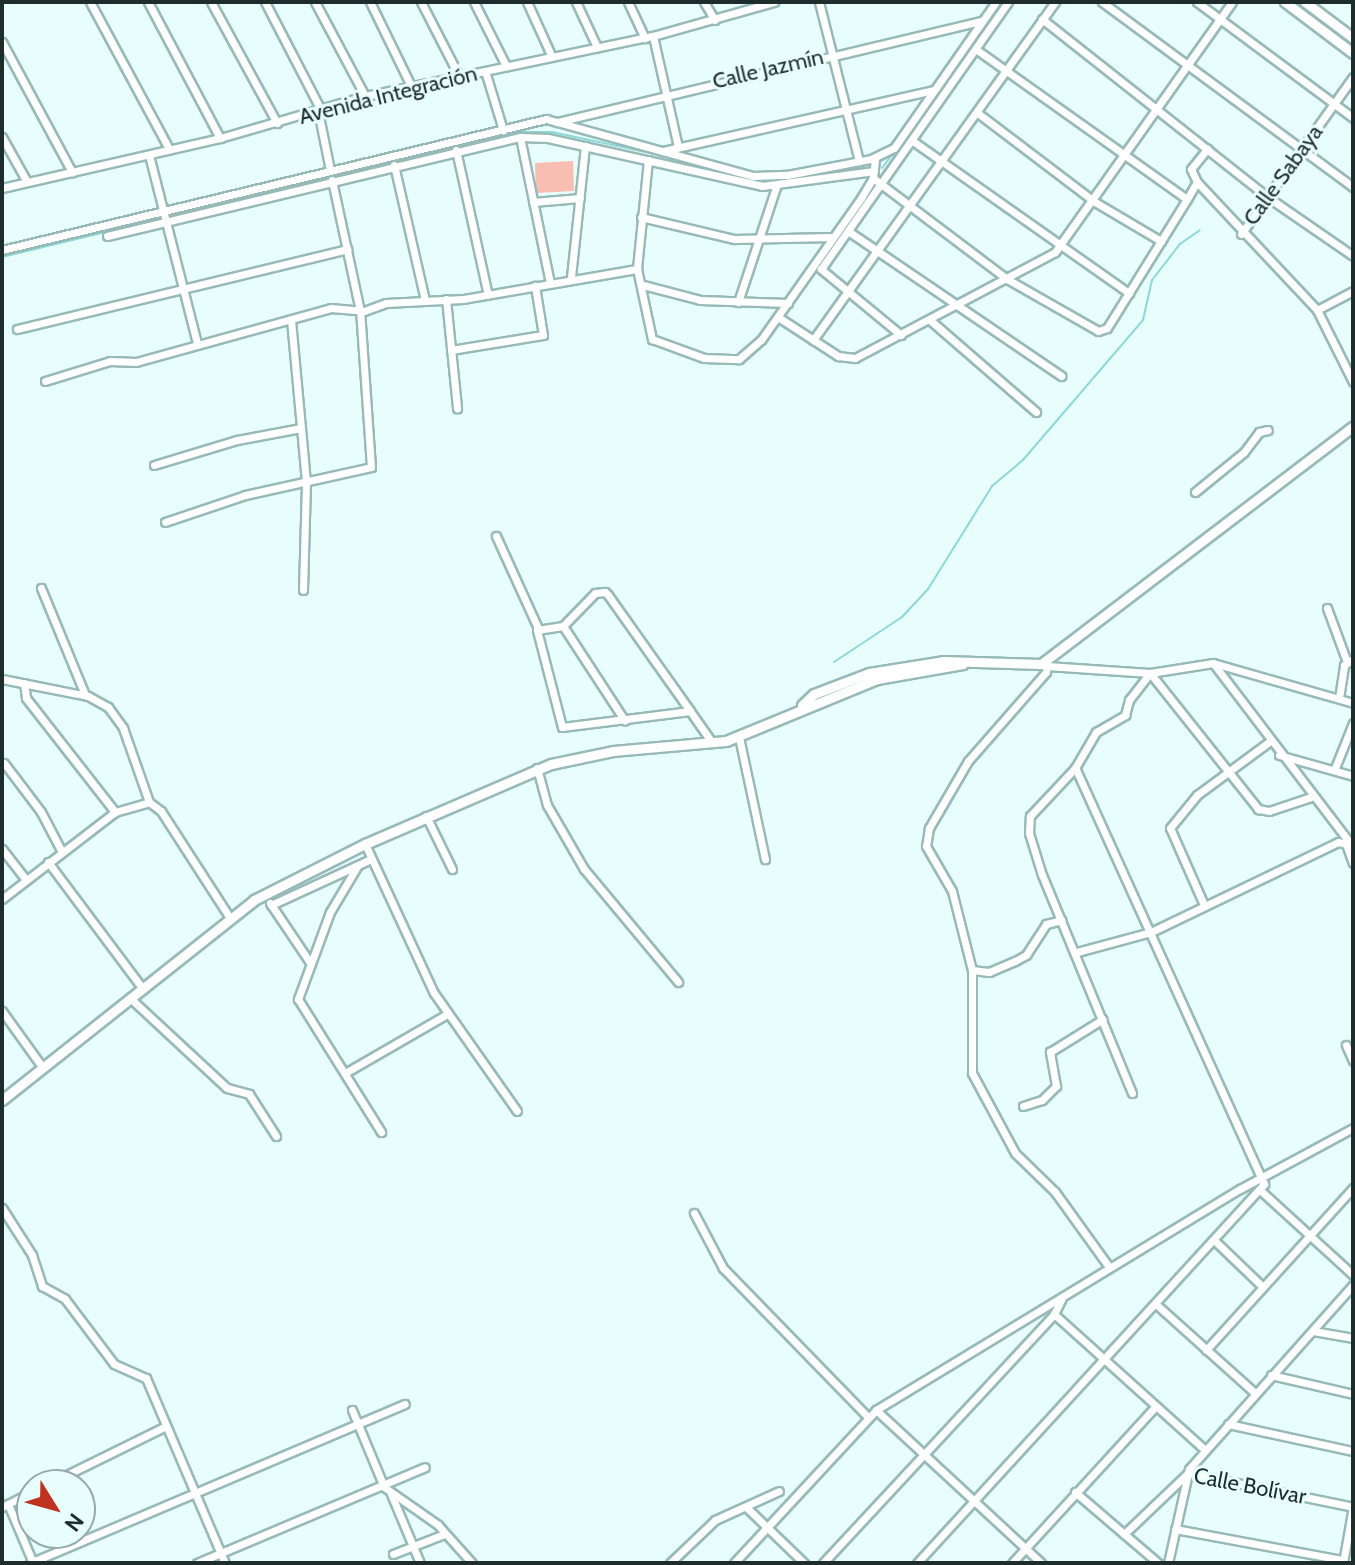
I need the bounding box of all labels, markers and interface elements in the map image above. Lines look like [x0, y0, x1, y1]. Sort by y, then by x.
street label: Calle Jazmín [710, 43, 826, 95]
street label: Avenida Integración [296, 60, 480, 130]
street label: Calle Sabaya [1238, 120, 1328, 230]
street label: Calle Bolívar [1192, 1462, 1308, 1510]
north arrow [16, 1469, 96, 1549]
text: N [59, 1508, 89, 1537]

